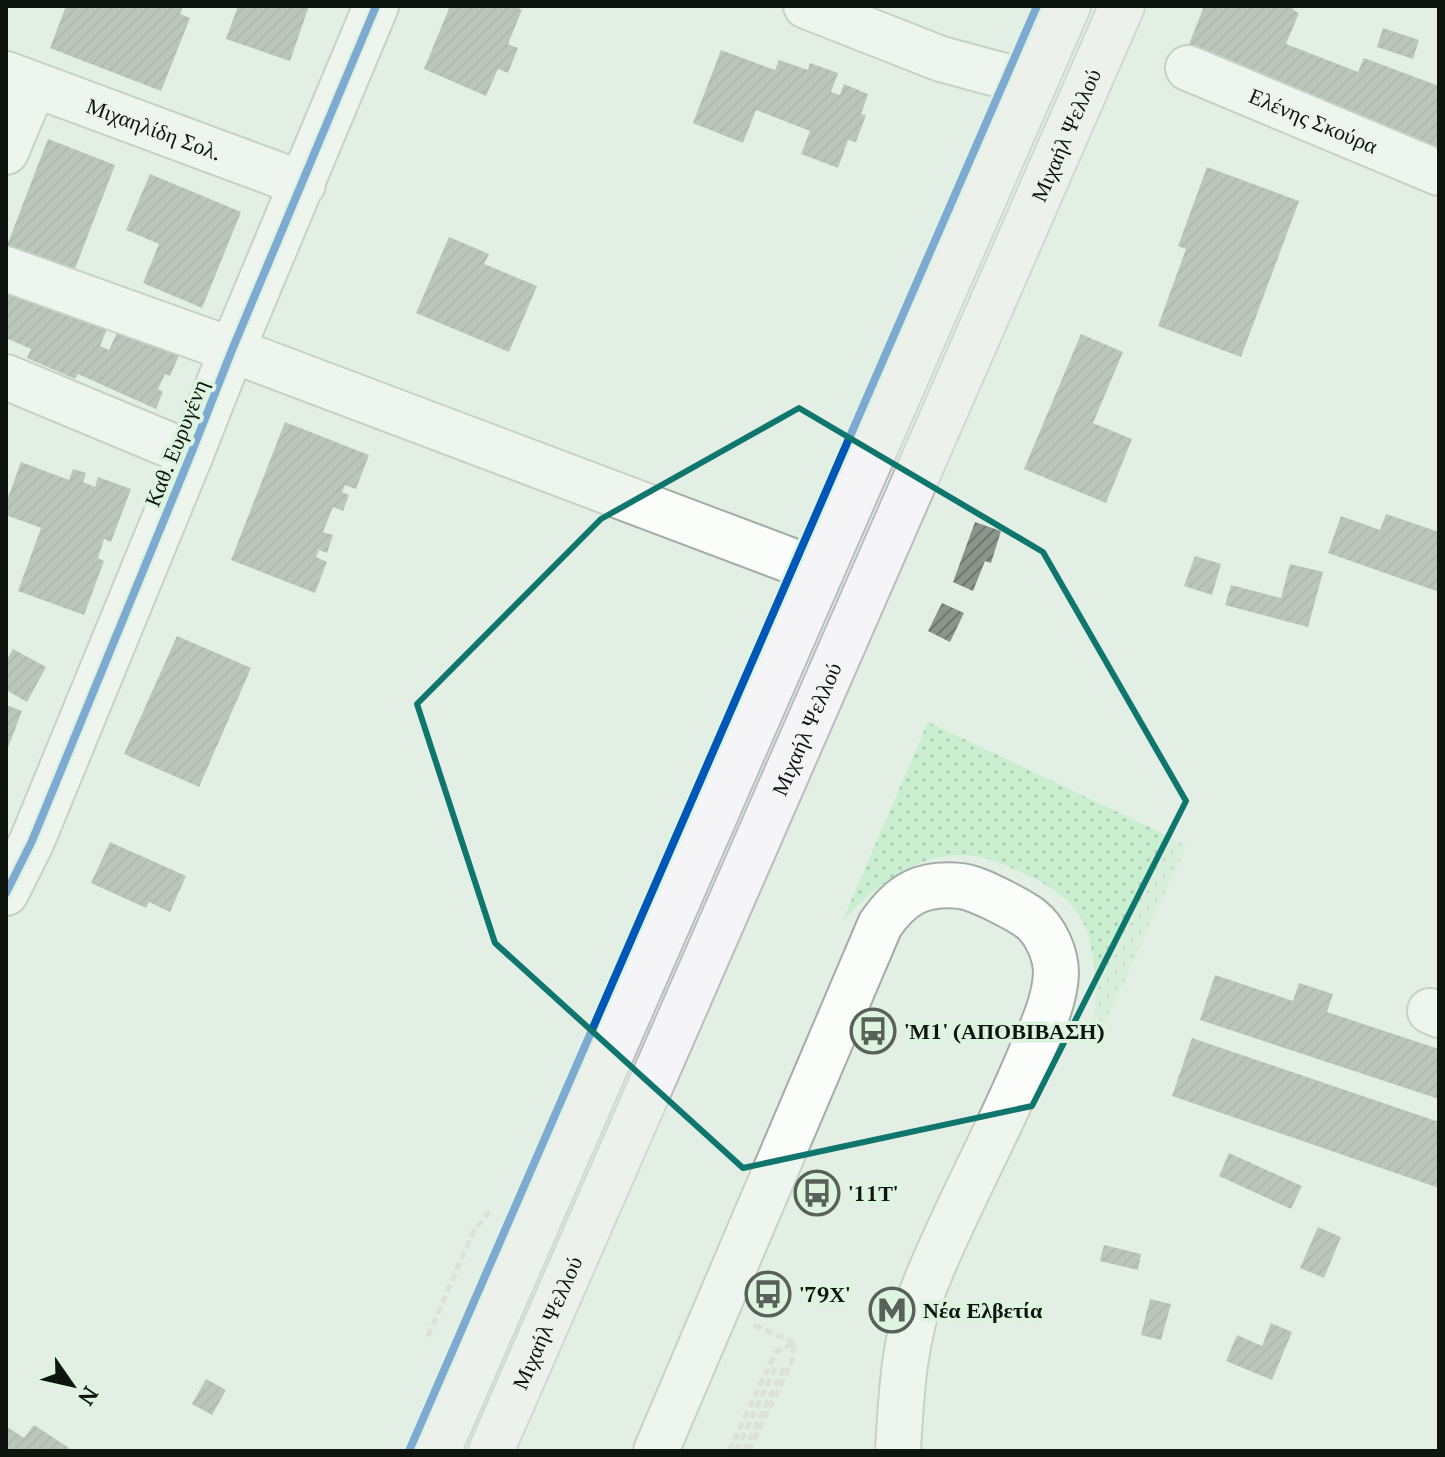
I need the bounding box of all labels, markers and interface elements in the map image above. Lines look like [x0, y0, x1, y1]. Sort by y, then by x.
street label: Μιχαήλ Ψελλού [1023, 64, 1107, 206]
street label: Ελένης Σκούρα [1245, 80, 1383, 160]
street label: Μιχαηλίδη Σολ. [83, 90, 226, 167]
street label: Καθ. Ευρυγένη [137, 375, 214, 511]
street label: Μιχαήλ Ψελλού [764, 657, 848, 800]
bus stop icon: 'Μ1' (ΑΠΟΒΙΒΑΣΗ) [849, 1007, 897, 1055]
place label: 'Μ1' (ΑΠΟΒΙΒΑΣΗ) [904, 1016, 1105, 1045]
bus stop icon: '11Τ' [793, 1169, 841, 1217]
place label: '11Τ' [848, 1178, 898, 1207]
street label: Μιχαήλ Ψελλού [505, 1251, 588, 1394]
bus stop icon: '79Χ' [744, 1270, 792, 1318]
place label: '79Χ' [799, 1279, 850, 1308]
metro station icon: Νέα Ελβετία [868, 1286, 916, 1334]
place label: Νέα Ελβετία [923, 1295, 1043, 1324]
north arrow [32, 1345, 112, 1425]
text: N [72, 1381, 106, 1412]

